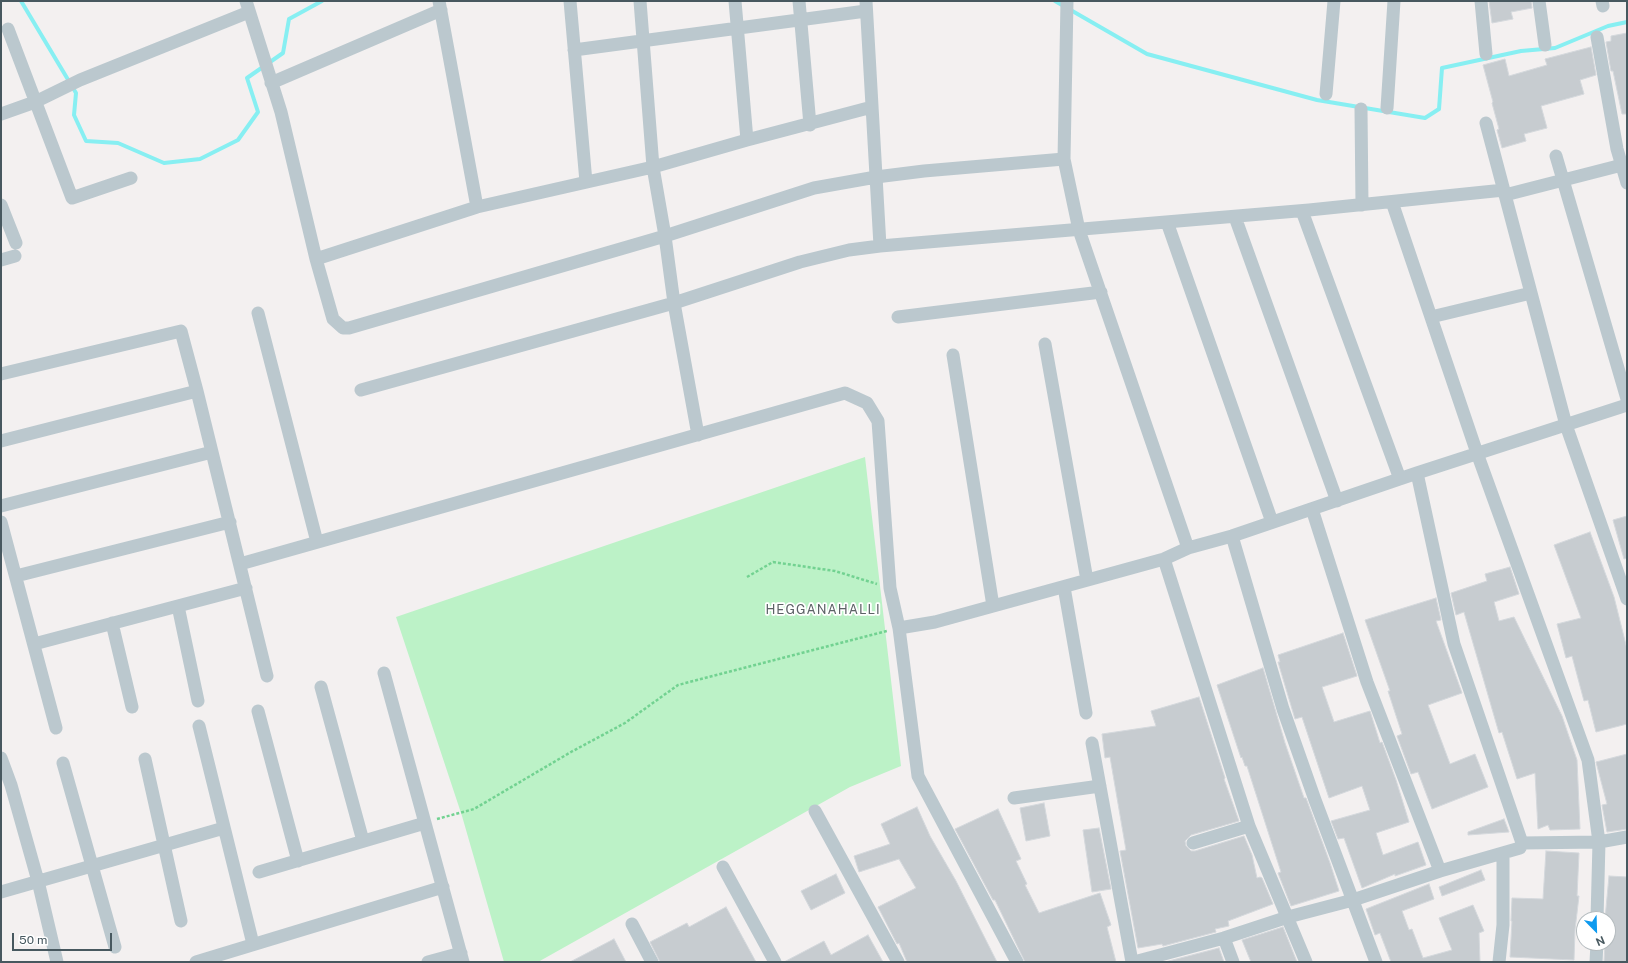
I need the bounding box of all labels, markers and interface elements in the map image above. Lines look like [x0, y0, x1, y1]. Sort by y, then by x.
district label: HEGGANAHALLI [765, 602, 881, 618]
north arrow [1576, 911, 1616, 951]
scale bar [14, 925, 114, 951]
text: 50 m [19, 933, 47, 947]
text: N [1594, 934, 1607, 948]

